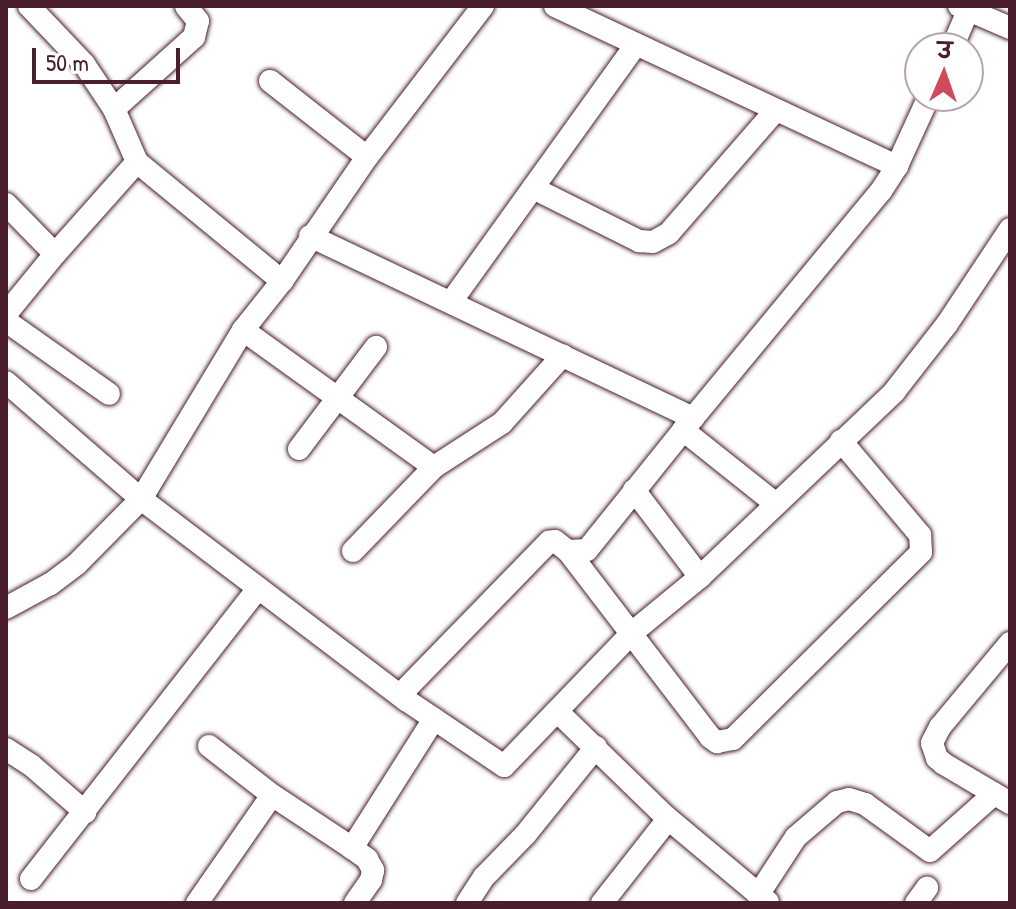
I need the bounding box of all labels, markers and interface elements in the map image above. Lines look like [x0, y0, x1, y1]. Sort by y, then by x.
scale bar [36, 32, 184, 82]
north arrow [904, 32, 984, 112]
text: उ [937, 35, 953, 65]
text: 50 m [46, 46, 89, 78]

